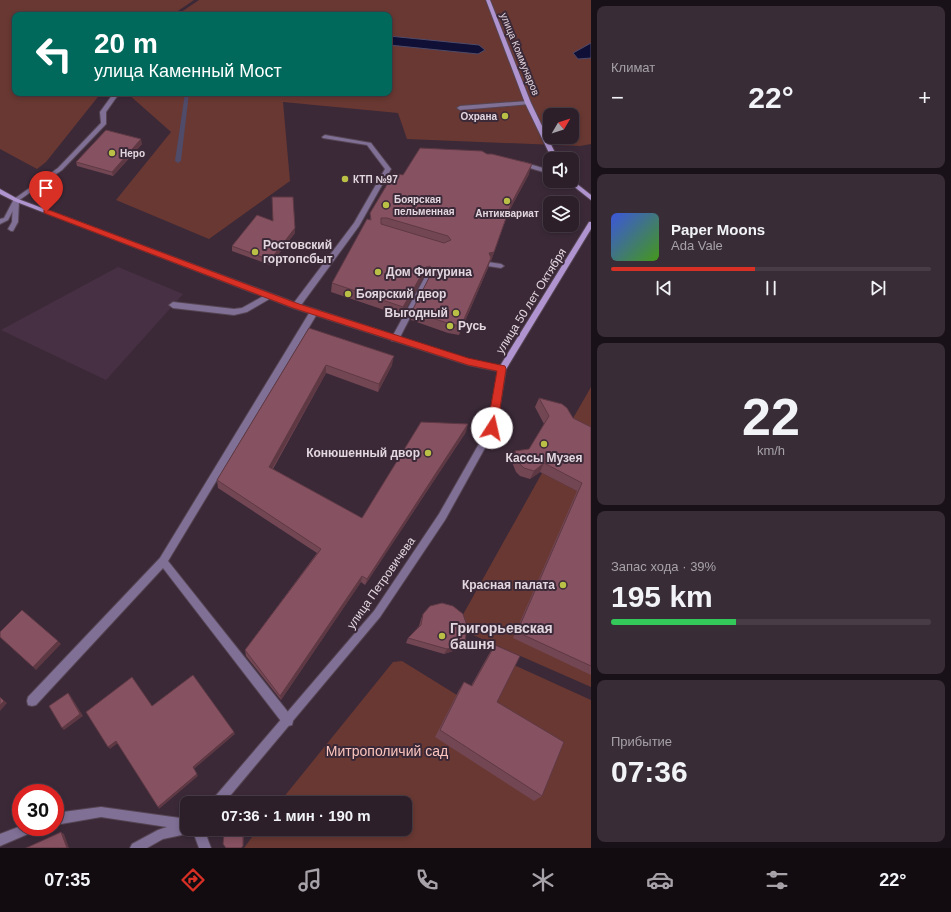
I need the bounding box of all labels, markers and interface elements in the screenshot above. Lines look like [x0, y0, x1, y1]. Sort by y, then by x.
street label: улица Коммунаров [498, 11, 542, 97]
icon: left [28, 28, 80, 80]
text: 20 m [94, 28, 158, 59]
text: Климат [611, 60, 655, 75]
text: улица Каменный Мост [94, 61, 282, 81]
text: 22° [748, 81, 794, 114]
text: − [611, 85, 624, 110]
text: + [918, 85, 931, 110]
north arrow [543, 108, 579, 144]
map controls [543, 108, 579, 232]
place label: Охрана [460, 111, 497, 122]
marker: Охрана [500, 111, 510, 121]
marker: Неро [107, 148, 117, 158]
place label: Неро [120, 148, 145, 159]
button: sound [543, 152, 579, 188]
pin [29, 171, 63, 212]
marker: КТП №97 [340, 174, 350, 184]
place label: КТП №97 [353, 174, 398, 185]
icon: arrive [35, 177, 57, 199]
place label: Боярская пельменная [394, 194, 455, 217]
marker: Антиквариат [502, 196, 512, 206]
button: layers [543, 196, 579, 232]
marker: Боярская пельменная [381, 200, 391, 210]
place label: Антиквариат [475, 208, 539, 219]
text: Paper Moons [671, 221, 765, 238]
place label: Ростовский гортопсбыт [263, 238, 333, 266]
text: Ada Vale [671, 238, 723, 253]
street label: улица 50 лет Октября [493, 246, 569, 356]
marker: Ростовский гортопсбыт [250, 247, 260, 257]
place label: Дом Фигурина [386, 265, 472, 279]
marker: Дом Фигурина [373, 267, 383, 277]
icon: previous [653, 277, 675, 299]
icon: pause [760, 277, 782, 299]
icon: next [867, 277, 889, 299]
place label: Боярский двор [356, 287, 446, 301]
marker: Боярский двор [343, 289, 353, 299]
place label: Выгодный [385, 306, 448, 320]
marker: Выгодный [451, 308, 461, 318]
place label: Русь [458, 319, 486, 333]
marker: Русь [445, 321, 455, 331]
text: 22 [742, 388, 800, 446]
position arrow [471, 407, 513, 449]
marker: Кассы Музея [539, 439, 549, 449]
text: km/h [757, 443, 785, 458]
place label: Конюшенный двор [306, 446, 420, 460]
marker: Конюшенный двор [423, 448, 433, 458]
place label: Кассы Музея [505, 451, 583, 465]
street label: улица Петровичева [344, 534, 418, 632]
text: Запас хода · 39% [611, 559, 716, 574]
place label: Красная палата [462, 578, 555, 592]
marker: Красная палата [558, 580, 568, 590]
text: 195 km [611, 580, 713, 613]
place label: Григорьевская башня [450, 620, 553, 652]
marker: Григорьевская башня [437, 631, 447, 641]
text: Прибытие [611, 734, 672, 749]
park label: Митрополичий сад [326, 743, 448, 759]
text: 07:36 [611, 755, 688, 788]
speed limit sign: 30 [12, 784, 64, 836]
text: 07:36 · 1 мин · 190 m [221, 807, 371, 824]
icon: directions [179, 866, 207, 894]
icon: music [296, 866, 324, 894]
icon: phone [413, 866, 441, 894]
icon: climate [529, 866, 557, 894]
icon: car [646, 866, 674, 894]
icon: filters [763, 866, 791, 894]
text: 07:35 [44, 870, 90, 890]
text: 22° [879, 870, 907, 890]

